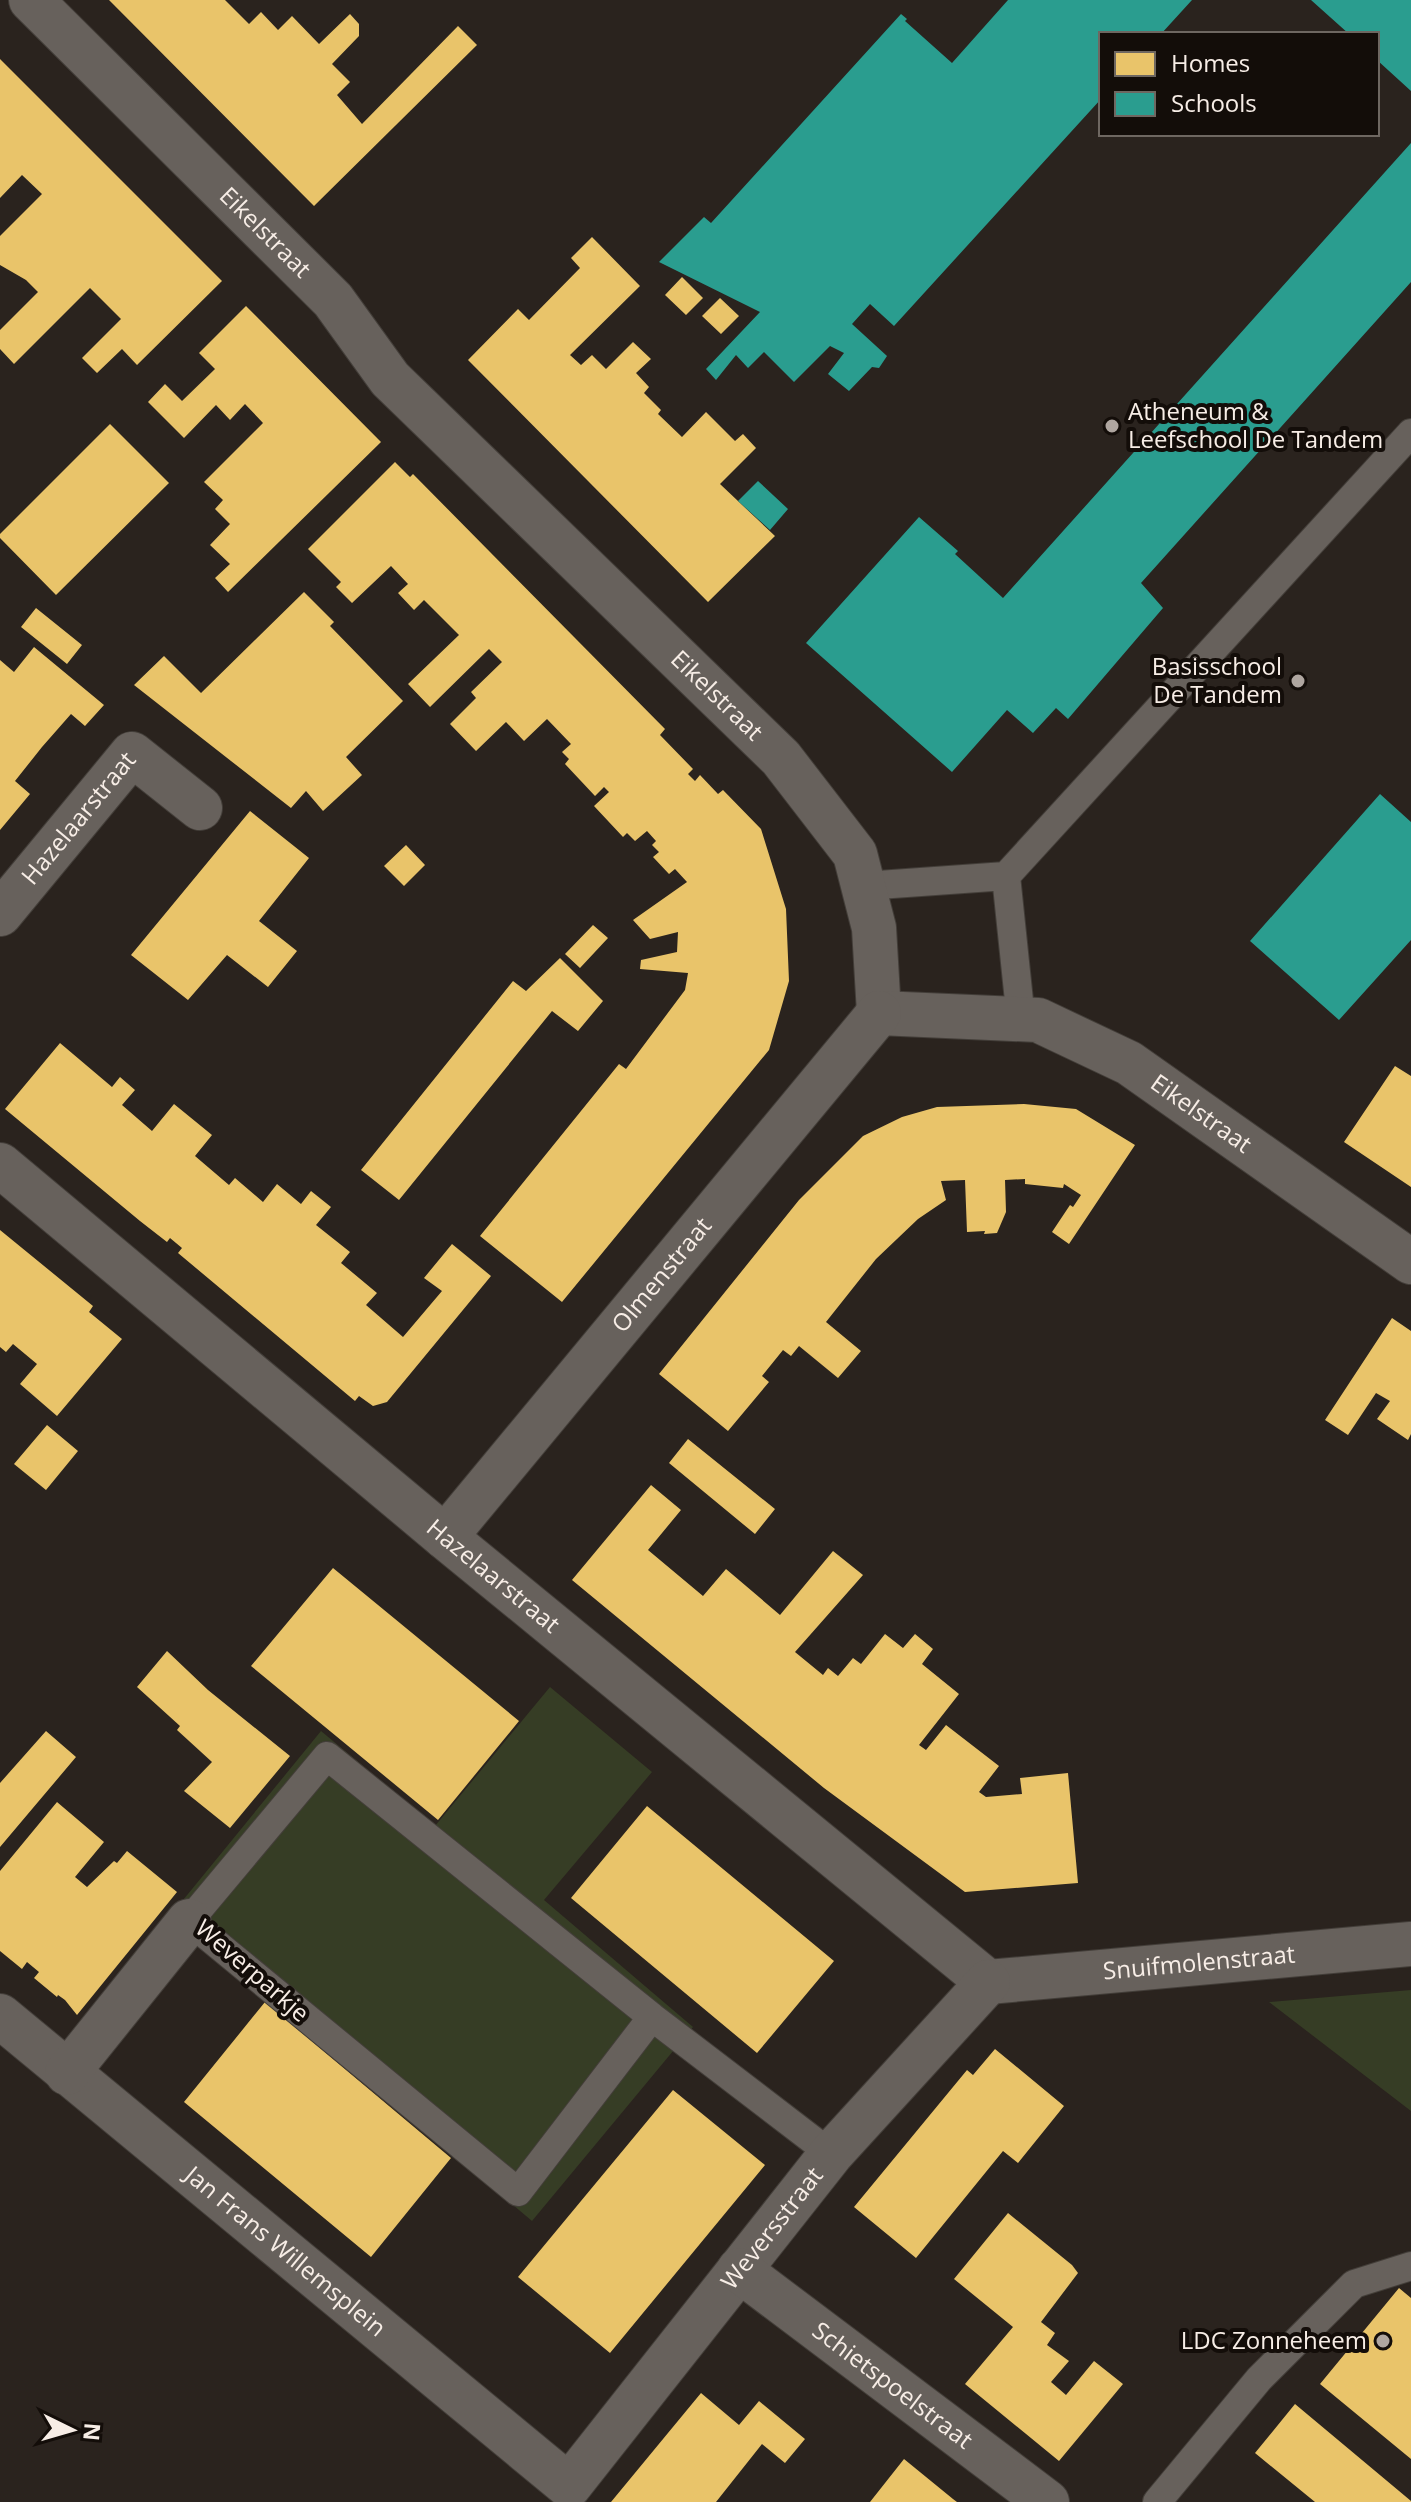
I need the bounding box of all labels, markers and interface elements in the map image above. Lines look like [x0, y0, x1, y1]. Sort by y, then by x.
legend [1099, 32, 1379, 136]
text: Homes [1171, 46, 1250, 79]
text: Schools [1171, 86, 1257, 119]
street label: Eikelstraat [213, 179, 319, 284]
place label: Atheneum & Leefschool De Tandem [1128, 394, 1383, 455]
marker: Atheneum & Leefschool De Tandem [1103, 417, 1121, 435]
street label: Eikelstraat [664, 642, 771, 747]
place label: Basisschool De Tandem [1152, 649, 1282, 710]
marker: Basisschool De Tandem [1289, 672, 1307, 690]
street label: Hazelaarstraat [13, 744, 142, 891]
street label: Eikelstraat [1145, 1066, 1259, 1160]
street label: Olmenstraat [603, 1210, 718, 1339]
street label: Hazelaarstraat [420, 1511, 568, 1640]
street label: Weverparkje [189, 1911, 317, 2029]
street label: Snuifmolenstraat [1102, 1936, 1296, 1987]
street label: Jan Frans Willemsplein [177, 2156, 394, 2343]
street label: Weversstraat [712, 2160, 830, 2296]
street label: Schietspoelstraat [806, 2313, 980, 2455]
place label: LDC Zonneheem [1181, 2323, 1367, 2356]
marker: LDC Zonneheem [1374, 2332, 1392, 2350]
north arrow [32, 2390, 112, 2470]
text: N [77, 2422, 109, 2442]

